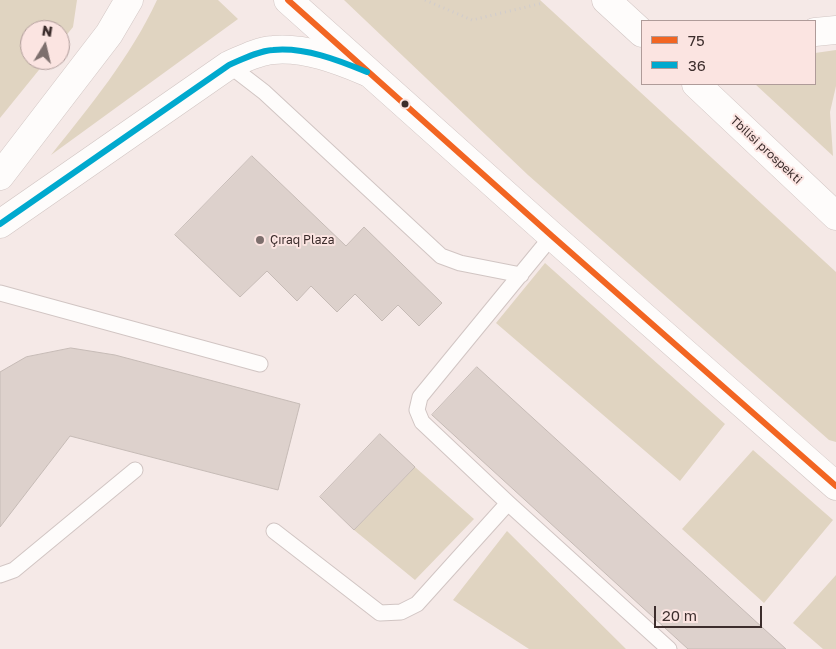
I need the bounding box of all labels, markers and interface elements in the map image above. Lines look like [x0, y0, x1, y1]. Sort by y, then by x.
north arrow [20, 20, 70, 70]
legend [641, 20, 816, 85]
text: N [41, 21, 54, 40]
text: 75 [688, 31, 705, 49]
text: 36 [688, 56, 706, 74]
unlabelled marker [400, 99, 410, 109]
street label: Tbilisi prospekti [727, 113, 805, 187]
place label: Çıraq Plaza [270, 233, 334, 247]
marker: Çıraq Plaza [254, 234, 266, 246]
scale bar [656, 596, 764, 628]
text: 20 m [662, 606, 697, 624]

